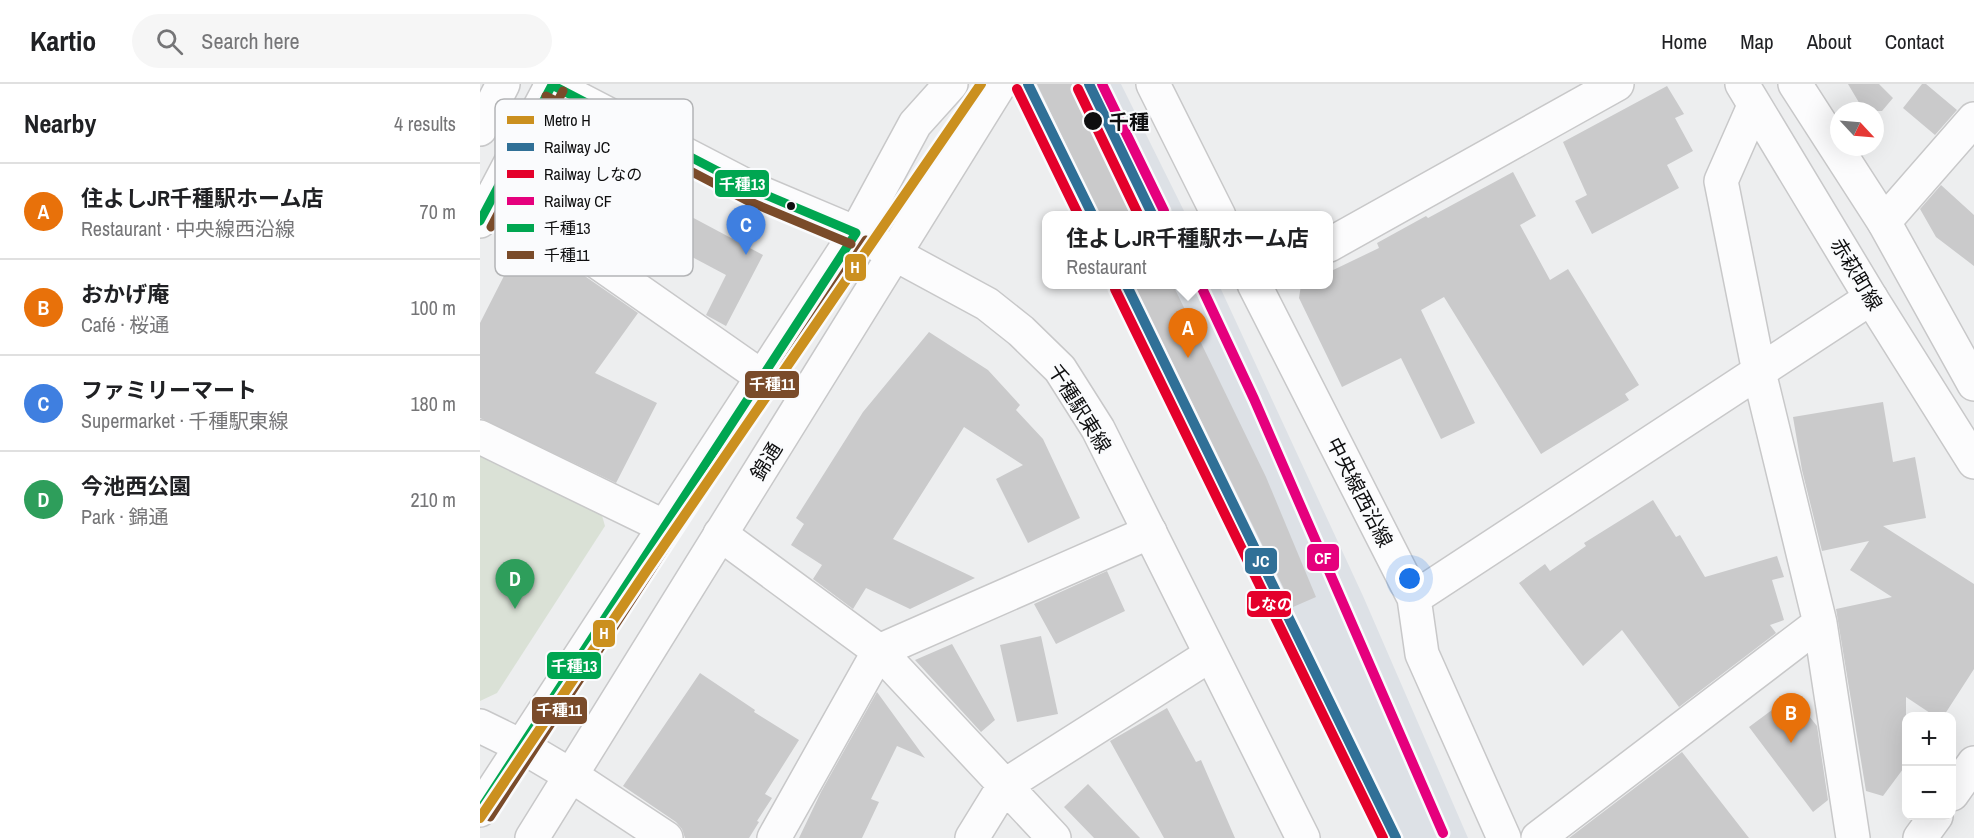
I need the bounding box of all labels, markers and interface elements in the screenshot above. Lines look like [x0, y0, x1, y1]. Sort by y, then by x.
search box [132, 14, 552, 68]
text: Kartio [30, 22, 96, 60]
icon: search [153, 25, 186, 58]
text: Search here [201, 26, 300, 56]
text: Home [1661, 27, 1707, 56]
text: Map [1740, 27, 1774, 56]
text: About [1807, 27, 1852, 56]
text: Contact [1885, 27, 1944, 56]
legend [495, 99, 693, 276]
north arrow [1830, 102, 1884, 156]
text: Nearby [24, 106, 96, 141]
place label: 千種 [1109, 108, 1149, 135]
text: Metro H [544, 109, 591, 131]
text: 4 results [394, 110, 456, 137]
marker: 千種 [1082, 110, 1104, 132]
text: Railway JC [544, 136, 610, 158]
text: Railway しなの [544, 163, 642, 185]
line badge: 千種13 [714, 169, 770, 198]
text: 千種13 [719, 173, 765, 195]
text: 住よしJR千種駅ホーム店 [81, 183, 323, 213]
text: Railway CF [544, 190, 612, 212]
text: A [38, 198, 49, 225]
text: 70 m [420, 198, 456, 225]
unlabelled marker [785, 200, 797, 212]
pin: C [726, 206, 766, 255]
popup [1042, 211, 1333, 289]
text: Restaurant · 中央線西沿線 [81, 215, 295, 242]
text: 千種13 [544, 217, 591, 239]
text: 住よしJR千種駅ホーム店 [1066, 223, 1309, 253]
street label: 赤萩町線 [1825, 233, 1889, 315]
text: 千種11 [544, 244, 590, 266]
line badge: H [844, 253, 867, 282]
text: Restaurant [1066, 253, 1147, 280]
text: H [850, 256, 860, 278]
text: おかげ庵 [81, 279, 169, 309]
text: B [38, 294, 49, 321]
text: 100 m [410, 294, 456, 321]
pin: A [1168, 308, 1208, 358]
text: Café · 桜通 [81, 311, 169, 338]
street label: 千種駅東線 [1042, 358, 1118, 458]
line badge: 千種11 [744, 370, 800, 399]
text: 千種11 [749, 373, 796, 395]
text: ファミリーマート [81, 375, 257, 405]
text: C [38, 390, 49, 417]
text: 180 m [410, 390, 456, 417]
text: Supermarket · 千種駅東線 [81, 407, 289, 434]
street label: 中央線西沿線 [1321, 432, 1399, 552]
street label: 錦通 [744, 437, 788, 485]
text: 今池西公園 [81, 471, 191, 501]
text: D [38, 486, 49, 513]
text: 210 m [410, 486, 456, 513]
text: Park · 錦通 [81, 503, 168, 530]
line badge: CF [1306, 543, 1340, 572]
line badge: JC [1244, 547, 1278, 575]
text: CF [1314, 547, 1332, 569]
text: JC [1253, 550, 1269, 572]
pin: D [495, 560, 534, 609]
your location [1395, 564, 1424, 593]
line badge: しなの [1246, 590, 1292, 618]
text: しなの [1245, 593, 1293, 615]
line badge: H [592, 619, 616, 648]
text: H [599, 622, 609, 644]
line badge: 千種13 [546, 651, 602, 680]
text: 千種13 [551, 655, 597, 677]
pin: B [1772, 694, 1810, 743]
line badge: 千種11 [531, 696, 588, 725]
text: 千種11 [536, 699, 583, 721]
map controls [1902, 712, 1956, 820]
button: + [1902, 712, 1956, 766]
button: − [1902, 766, 1956, 820]

